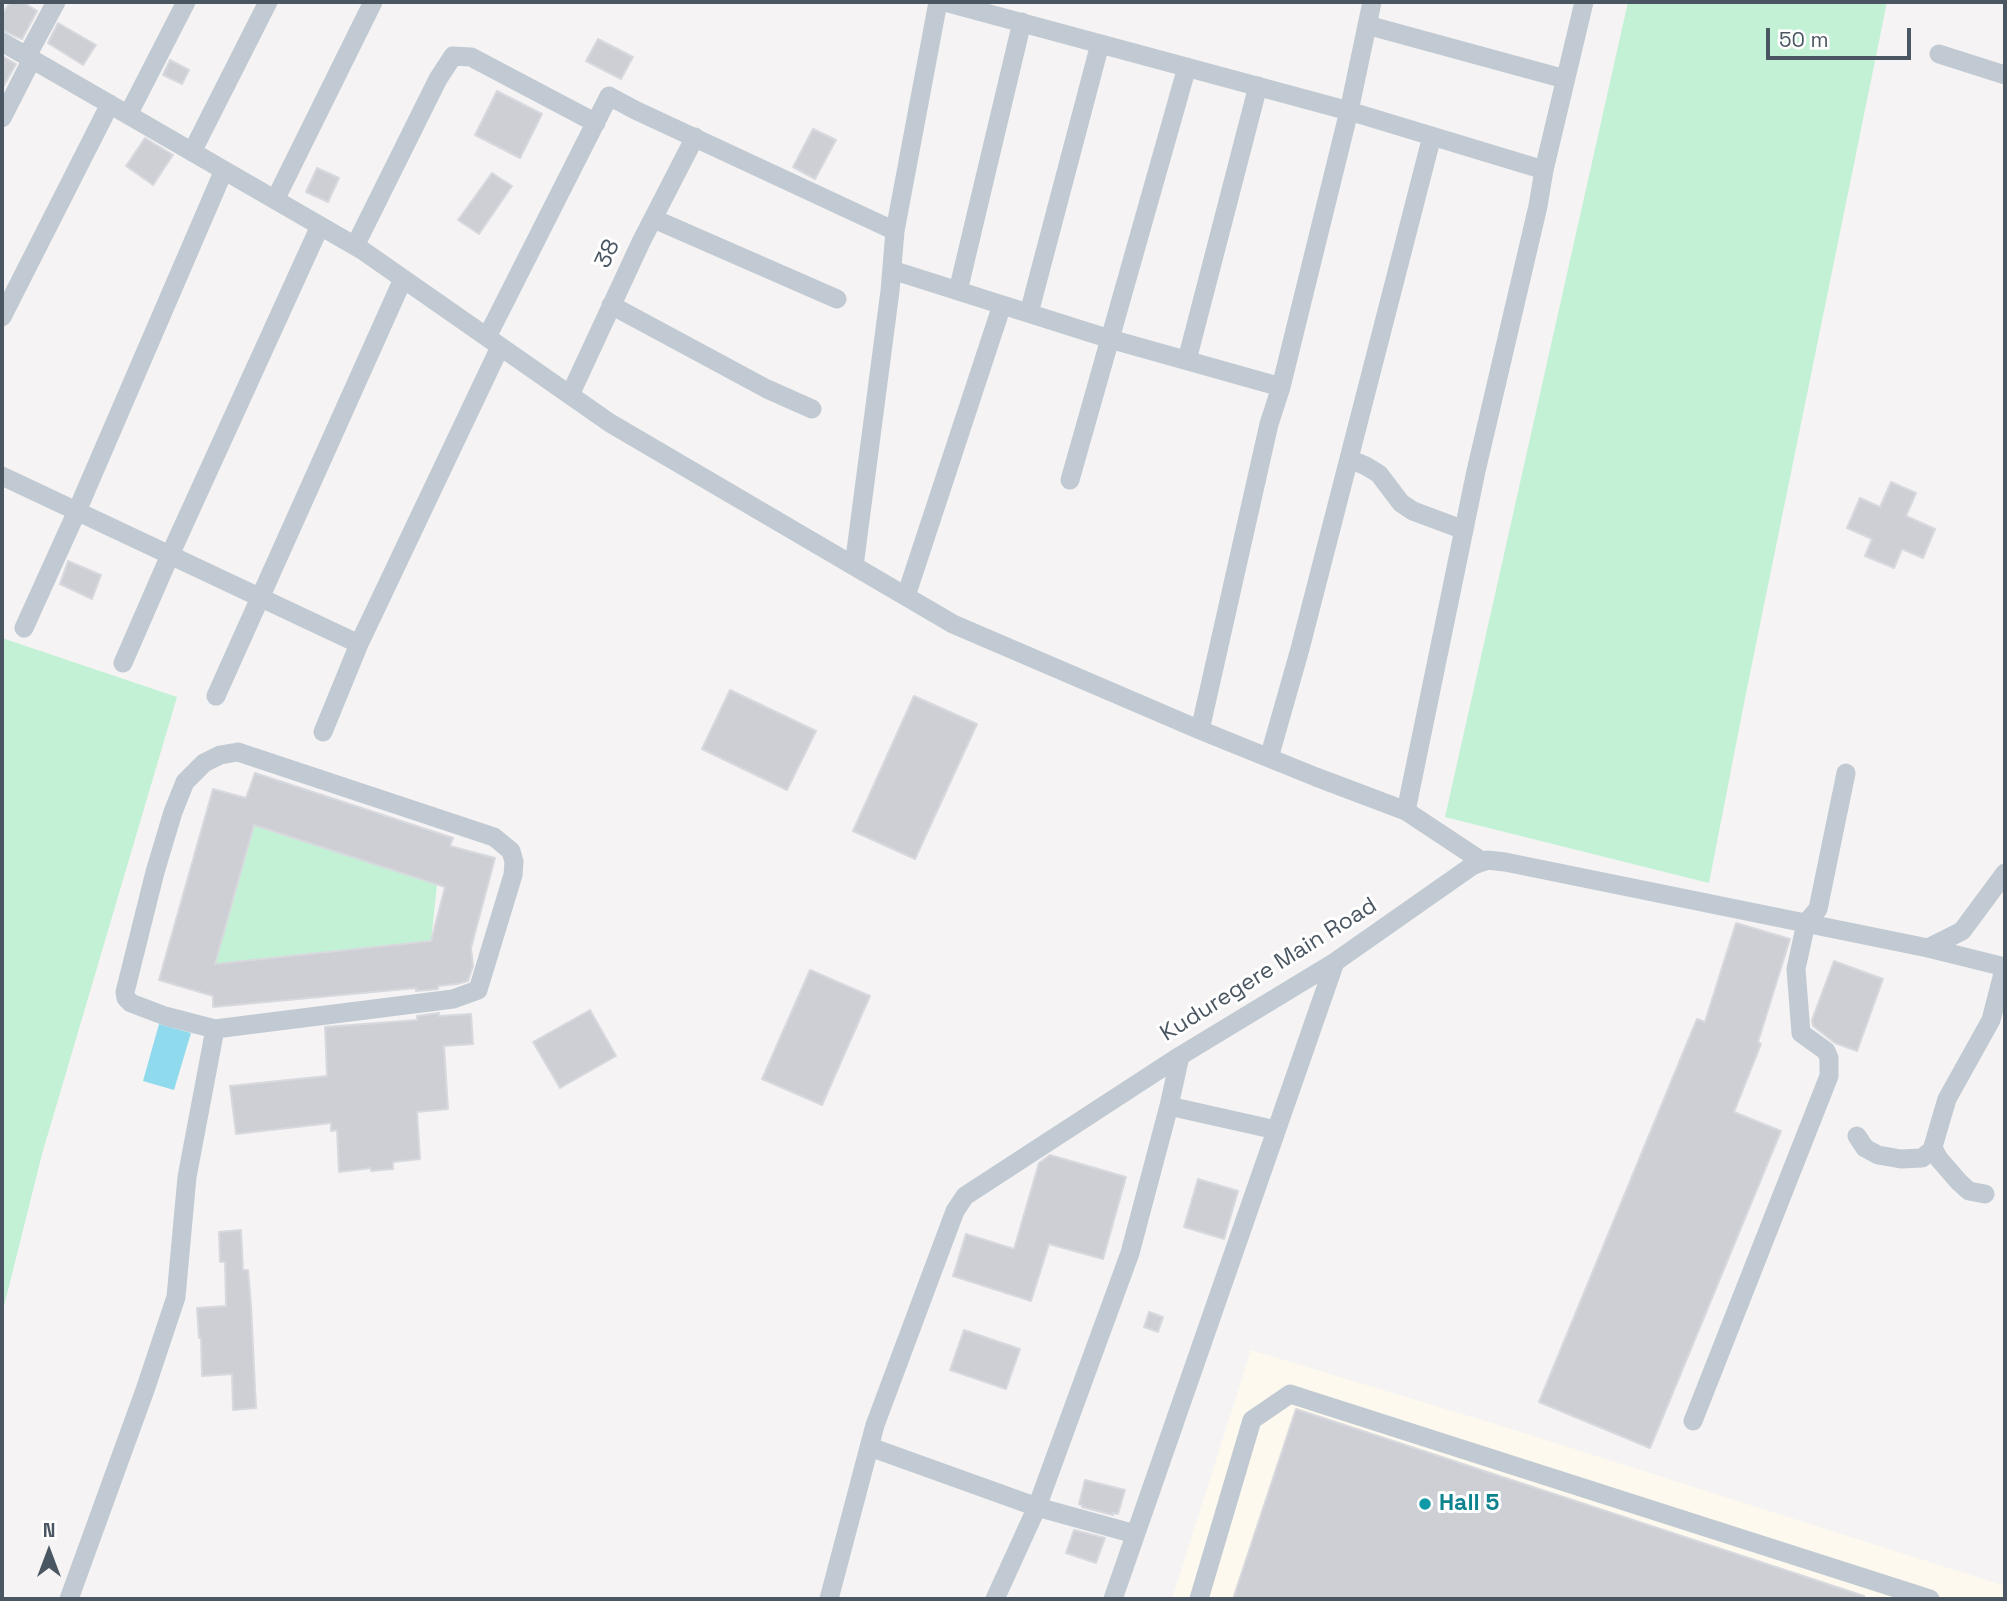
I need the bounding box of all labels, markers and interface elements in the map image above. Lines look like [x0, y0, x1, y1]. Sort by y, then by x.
scale bar [1769, 14, 1914, 58]
text: 50 m [1779, 26, 1829, 53]
street label: 38 [590, 235, 626, 273]
street label: Kuduregere Main Road [1156, 892, 1382, 1048]
place label: Hall 5 [1439, 1490, 1499, 1518]
marker: Hall 5 [1417, 1496, 1433, 1512]
north arrow [14, 1517, 84, 1587]
text: N [43, 1518, 55, 1543]

